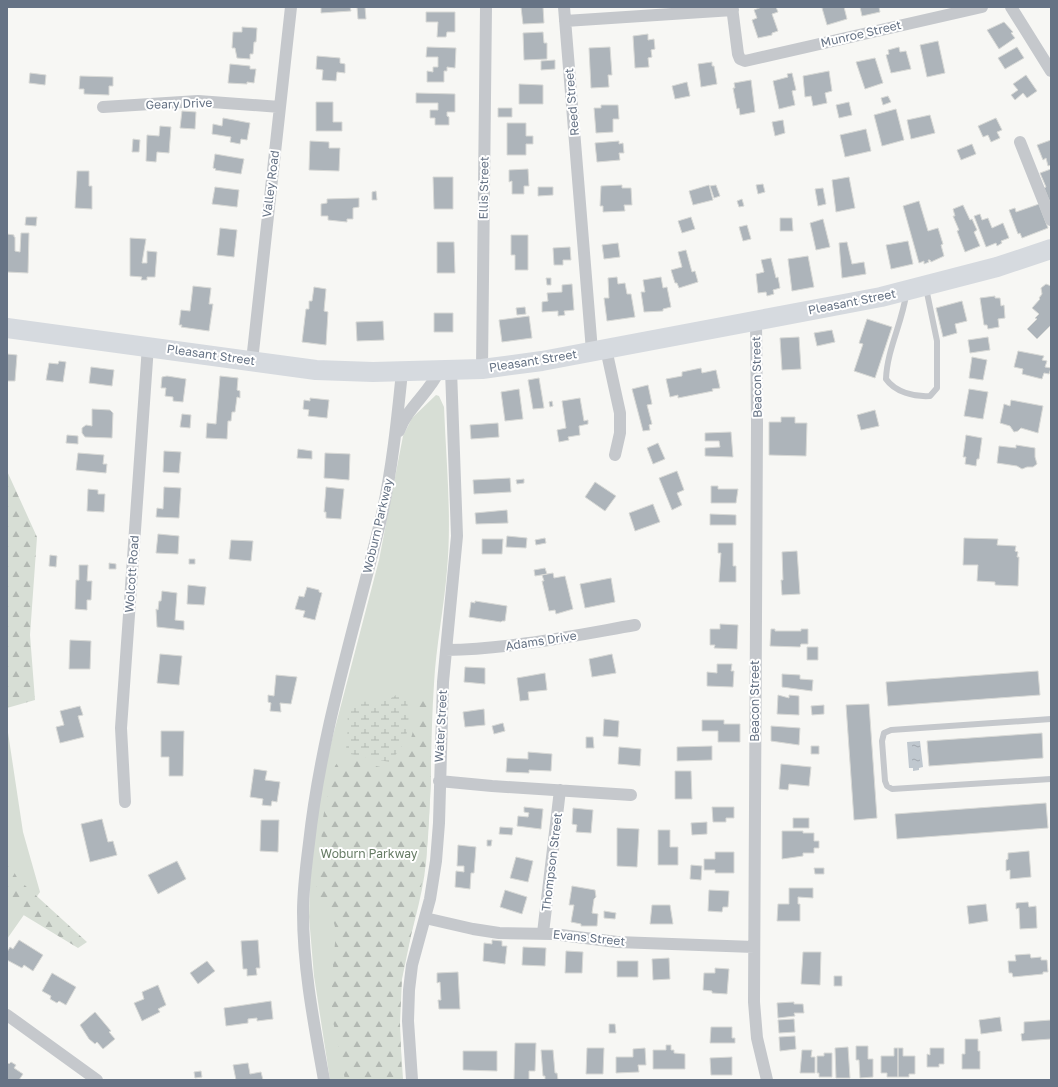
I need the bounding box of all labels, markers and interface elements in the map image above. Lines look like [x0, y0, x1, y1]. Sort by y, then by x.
street label: Munroe Street [819, 17, 903, 50]
street label: Reed Street [561, 67, 582, 137]
street label: Geary Drive [145, 95, 213, 112]
street label: Valley Road [259, 150, 282, 218]
street label: Ellis Street [475, 156, 492, 220]
street label: Pleasant Street [807, 286, 897, 317]
street label: Beacon Street [748, 336, 765, 418]
street label: Pleasant Street [166, 341, 256, 368]
street label: Pleasant Street [488, 346, 578, 375]
street label: Woburn Parkway [359, 477, 396, 575]
street label: Wolcott Road [121, 535, 142, 613]
street label: Adams Drive [504, 627, 578, 654]
street label: Beacon Street [747, 660, 762, 742]
street label: Water Street [431, 689, 450, 763]
street label: Thompson Street [538, 811, 565, 912]
park label: Woburn Parkway [321, 846, 418, 861]
street label: Evans Street [552, 926, 626, 949]

